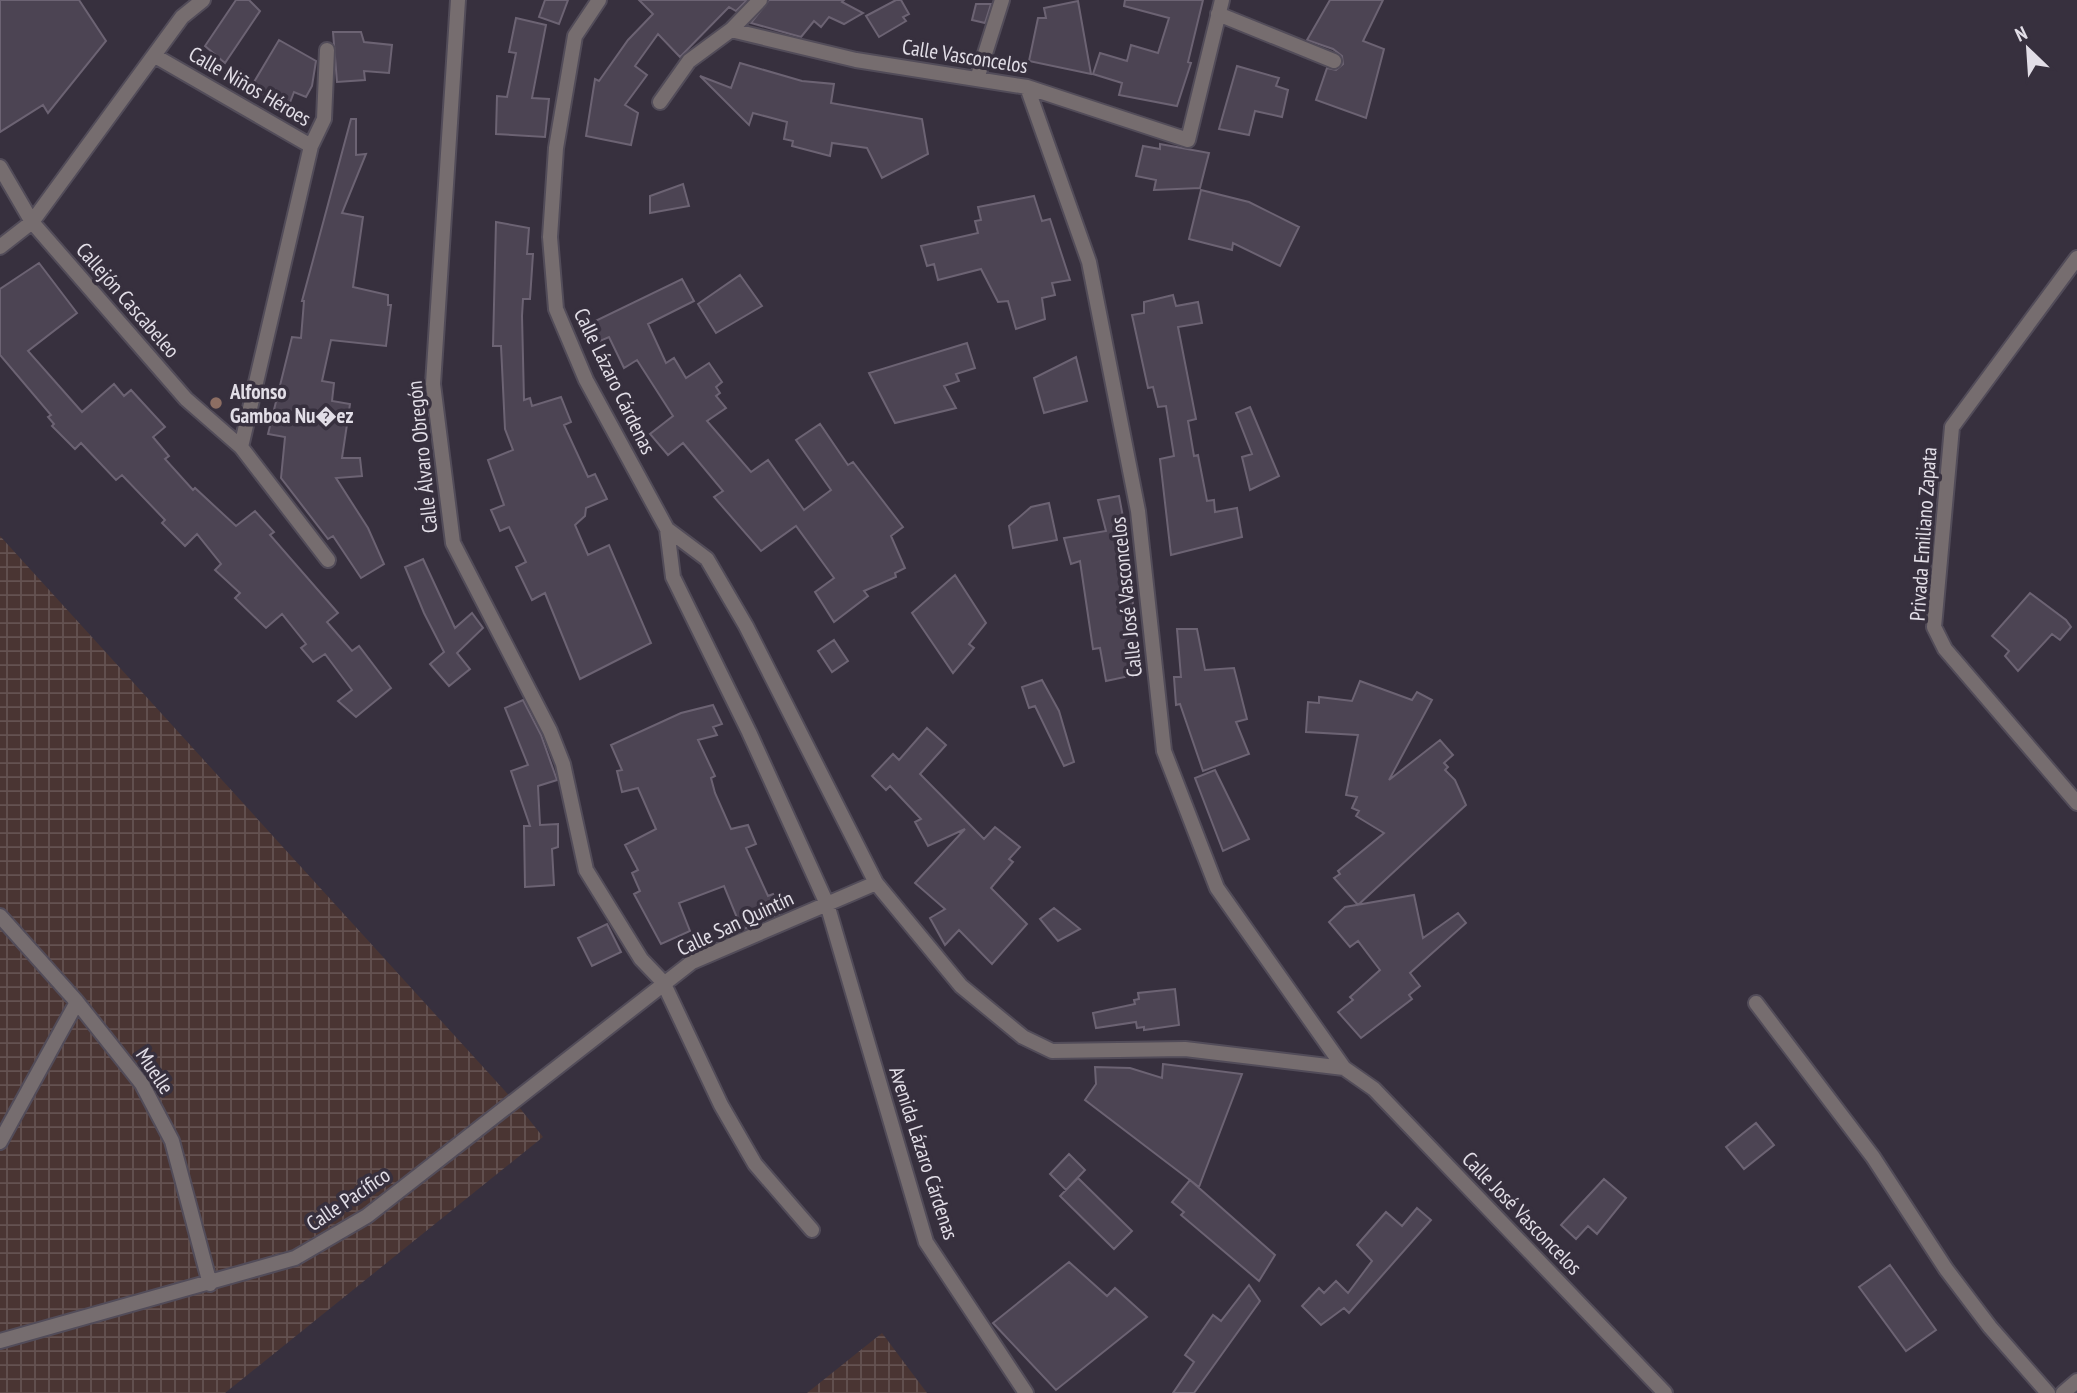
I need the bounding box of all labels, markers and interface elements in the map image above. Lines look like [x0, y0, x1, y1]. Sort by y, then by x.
north arrow [1993, 14, 2063, 84]
text: N [2011, 21, 2031, 47]
street label: Calle Vasconcelos [900, 33, 1030, 79]
street label: Calle Niños Héroes [184, 40, 316, 132]
street label: Callejón Cascabeleo [70, 237, 186, 363]
street label: Calle Lázaro Cárdenas [568, 304, 662, 458]
place label: Alfonso Gamboa Nu�ez [229, 378, 353, 429]
street label: Calle Álvaro Obregón [401, 380, 443, 534]
marker: Alfonso Gamboa Nu�ez [208, 395, 224, 411]
street label: Privada Emiliano Zapata [1903, 446, 1943, 622]
street label: Calle José Vasconcelos [1104, 515, 1148, 679]
street label: Calle San Quintín [672, 884, 798, 962]
street label: Muelle [130, 1043, 180, 1099]
street label: Avenida Lázaro Cárdenas [883, 1063, 965, 1243]
street label: Calle José Vasconcelos [1456, 1146, 1588, 1280]
street label: Calle Pacífico [301, 1161, 395, 1237]

